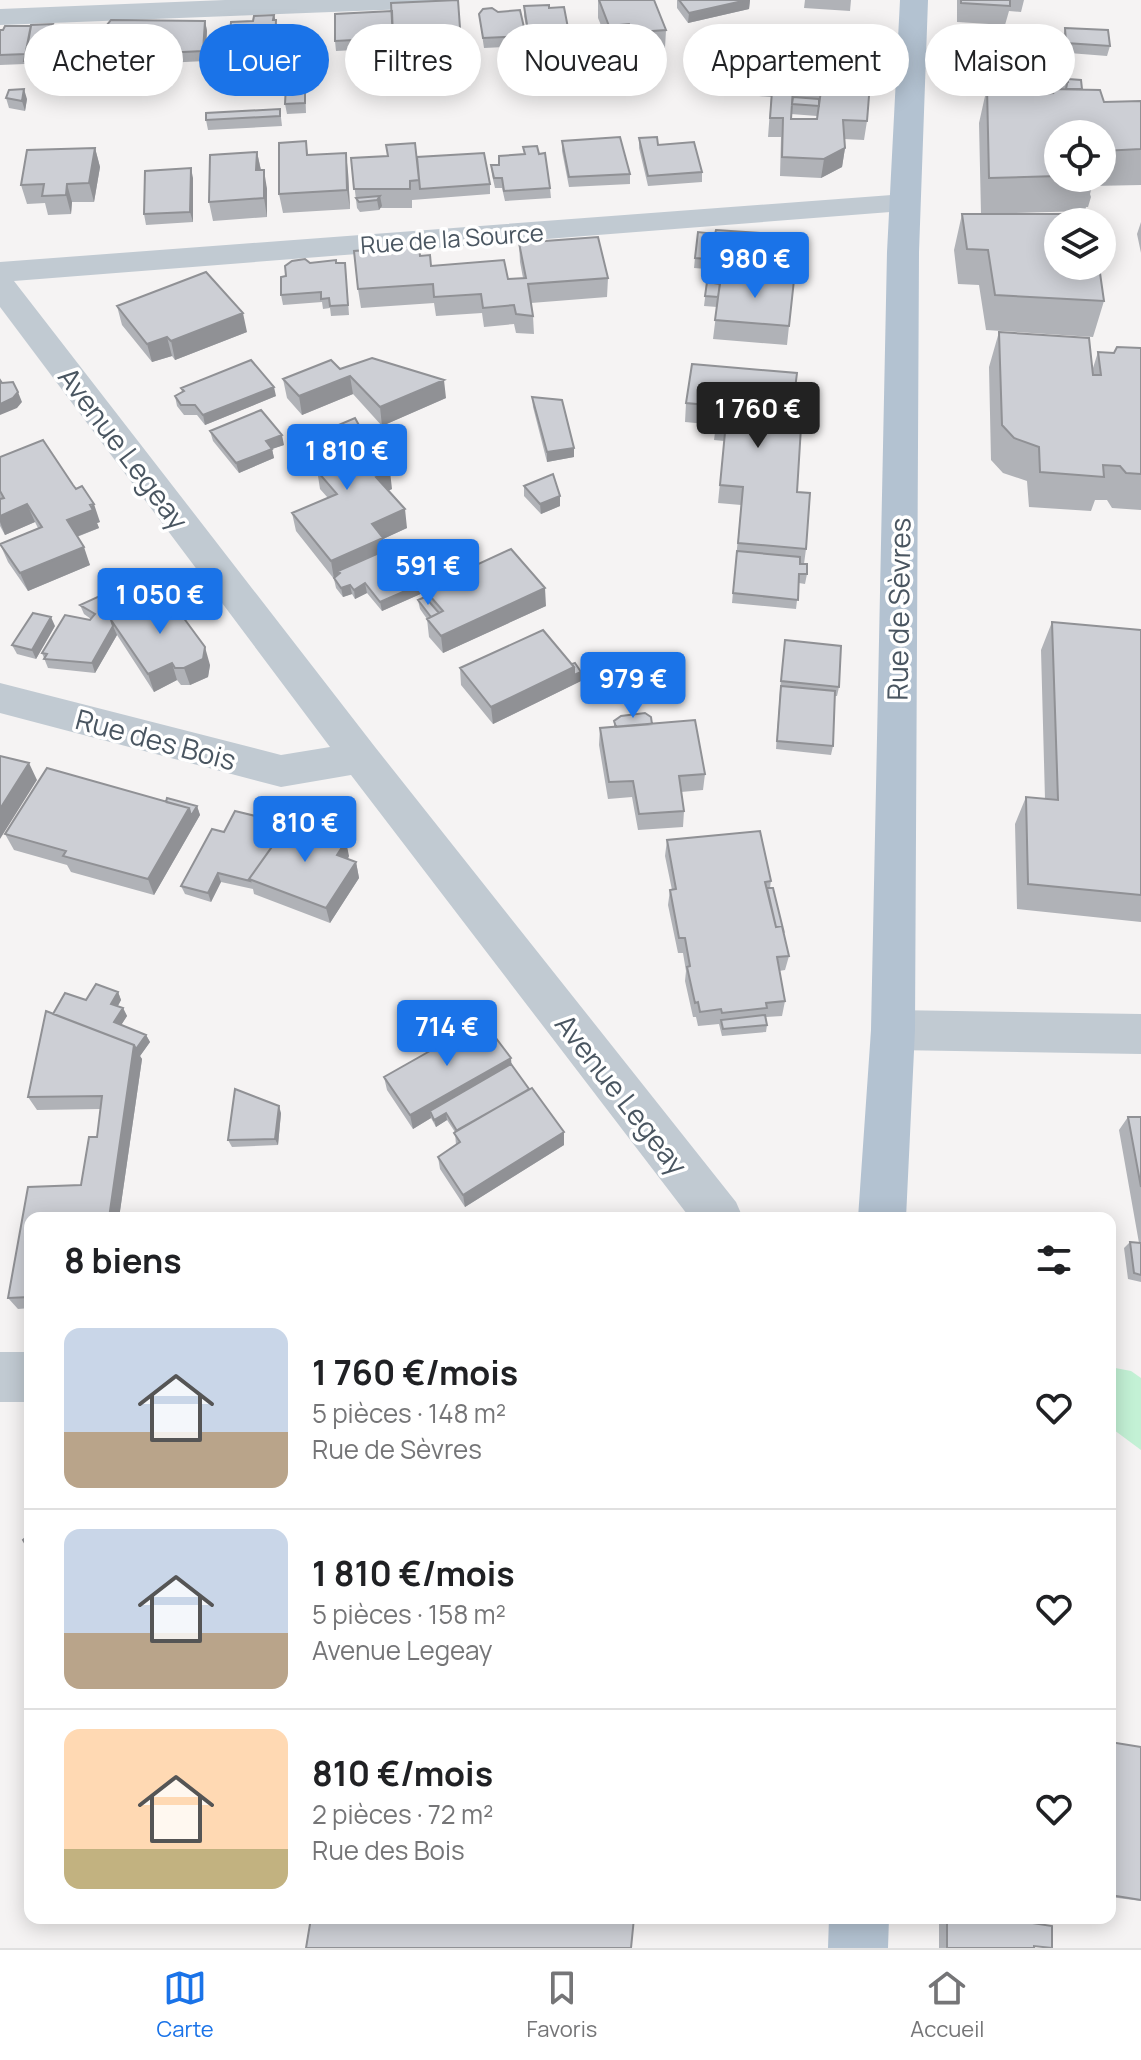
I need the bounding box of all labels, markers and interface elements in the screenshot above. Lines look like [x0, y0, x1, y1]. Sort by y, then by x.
chip: Acheter [24, 24, 183, 96]
chip: Louer [199, 24, 329, 96]
chip: Filtres [345, 24, 481, 96]
chip: Nouveau [497, 24, 667, 96]
chip: Appartement [683, 24, 909, 96]
chip: Maison [925, 24, 1075, 96]
map controls [1044, 120, 1116, 280]
button: locate [1044, 120, 1116, 192]
button: layers [1044, 208, 1116, 280]
street label: Rue de la Source [359, 215, 545, 261]
pin: 980 € [699, 232, 811, 300]
text: 980 € [719, 240, 791, 276]
street label: Avenue Legeay [50, 359, 198, 537]
pin: 1 760 € [684, 382, 832, 450]
text: 1 760 € [715, 390, 801, 426]
pin: 1 810 € [273, 424, 421, 492]
text: 1 810 € [305, 432, 389, 468]
street label: Rue de Sèvres [877, 517, 919, 701]
pin: 591 € [372, 539, 484, 607]
text: 591 € [395, 547, 461, 583]
pin: 1 050 € [86, 568, 234, 636]
text: 1 050 € [116, 576, 205, 612]
pin: 979 € [577, 652, 689, 720]
text: 979 € [598, 660, 668, 696]
street label: Rue des Bois [72, 699, 240, 779]
pin: 810 € [249, 796, 361, 864]
text: 810 € [271, 804, 339, 840]
pin: 714 € [391, 1000, 503, 1068]
street label: Avenue Legeay [547, 1006, 697, 1182]
text: 714 € [415, 1008, 479, 1044]
text: 8 biens [64, 1237, 182, 1283]
icon: filters [1032, 1238, 1076, 1282]
text: 1 760 €/mois [312, 1349, 518, 1395]
icon: home [128, 1360, 224, 1456]
icon: heart [1032, 1386, 1076, 1430]
text: 5 pièces · 148 m² [312, 1395, 506, 1431]
text: Rue de Sèvres [312, 1431, 482, 1467]
text: 1 810 €/mois [312, 1550, 515, 1596]
icon: home [128, 1561, 224, 1657]
icon: heart [1032, 1587, 1076, 1631]
text: 5 pièces · 158 m² [312, 1596, 506, 1632]
text: Avenue Legeay [312, 1632, 492, 1668]
text: 810 €/mois [312, 1750, 493, 1796]
icon: home [128, 1761, 224, 1857]
icon: heart [1032, 1787, 1076, 1831]
text: 2 pièces · 72 m² [312, 1796, 493, 1832]
text: Rue des Bois [312, 1832, 465, 1868]
tab: Carte [156, 1966, 214, 2044]
tab: Favoris [527, 1966, 597, 2044]
tab: Accueil [910, 1966, 985, 2044]

